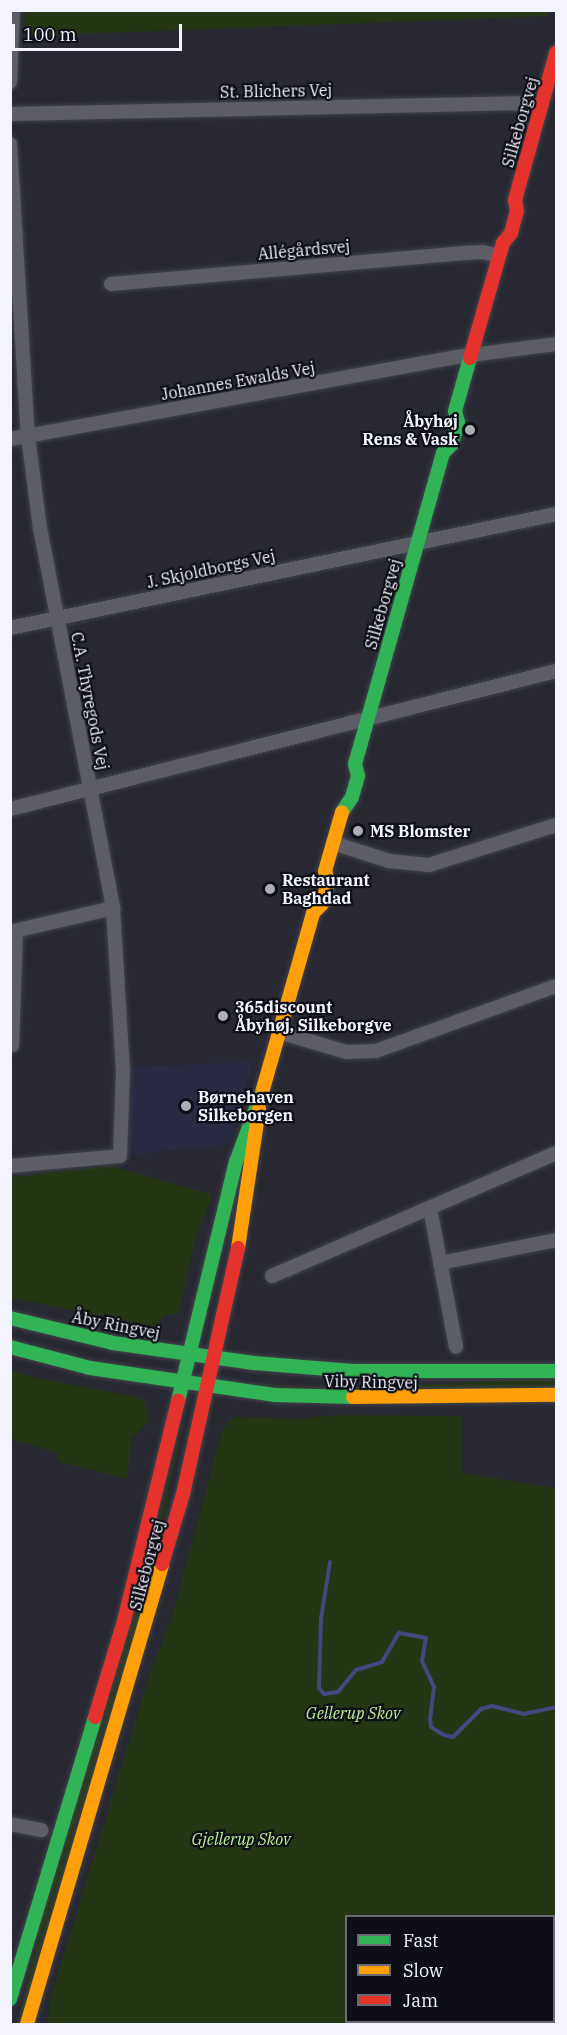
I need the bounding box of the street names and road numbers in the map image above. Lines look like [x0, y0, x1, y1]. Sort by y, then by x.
street label: Silkeborgvej [498, 74, 542, 170]
street label: St. Blichers Vej [220, 80, 332, 102]
street label: Allégårdsvej [257, 236, 351, 264]
street label: Johannes Ewalds Vej [160, 358, 316, 404]
street label: J. Skjoldborgs Vej [145, 546, 277, 592]
street label: Silkeborgvej [361, 556, 405, 652]
street label: C.A. Thyregods Vej [67, 630, 113, 772]
street label: Åby Ringvej [70, 1307, 162, 1343]
street label: Viby Ringvej [324, 1372, 418, 1392]
street label: Silkeborgvej [126, 1517, 168, 1613]

